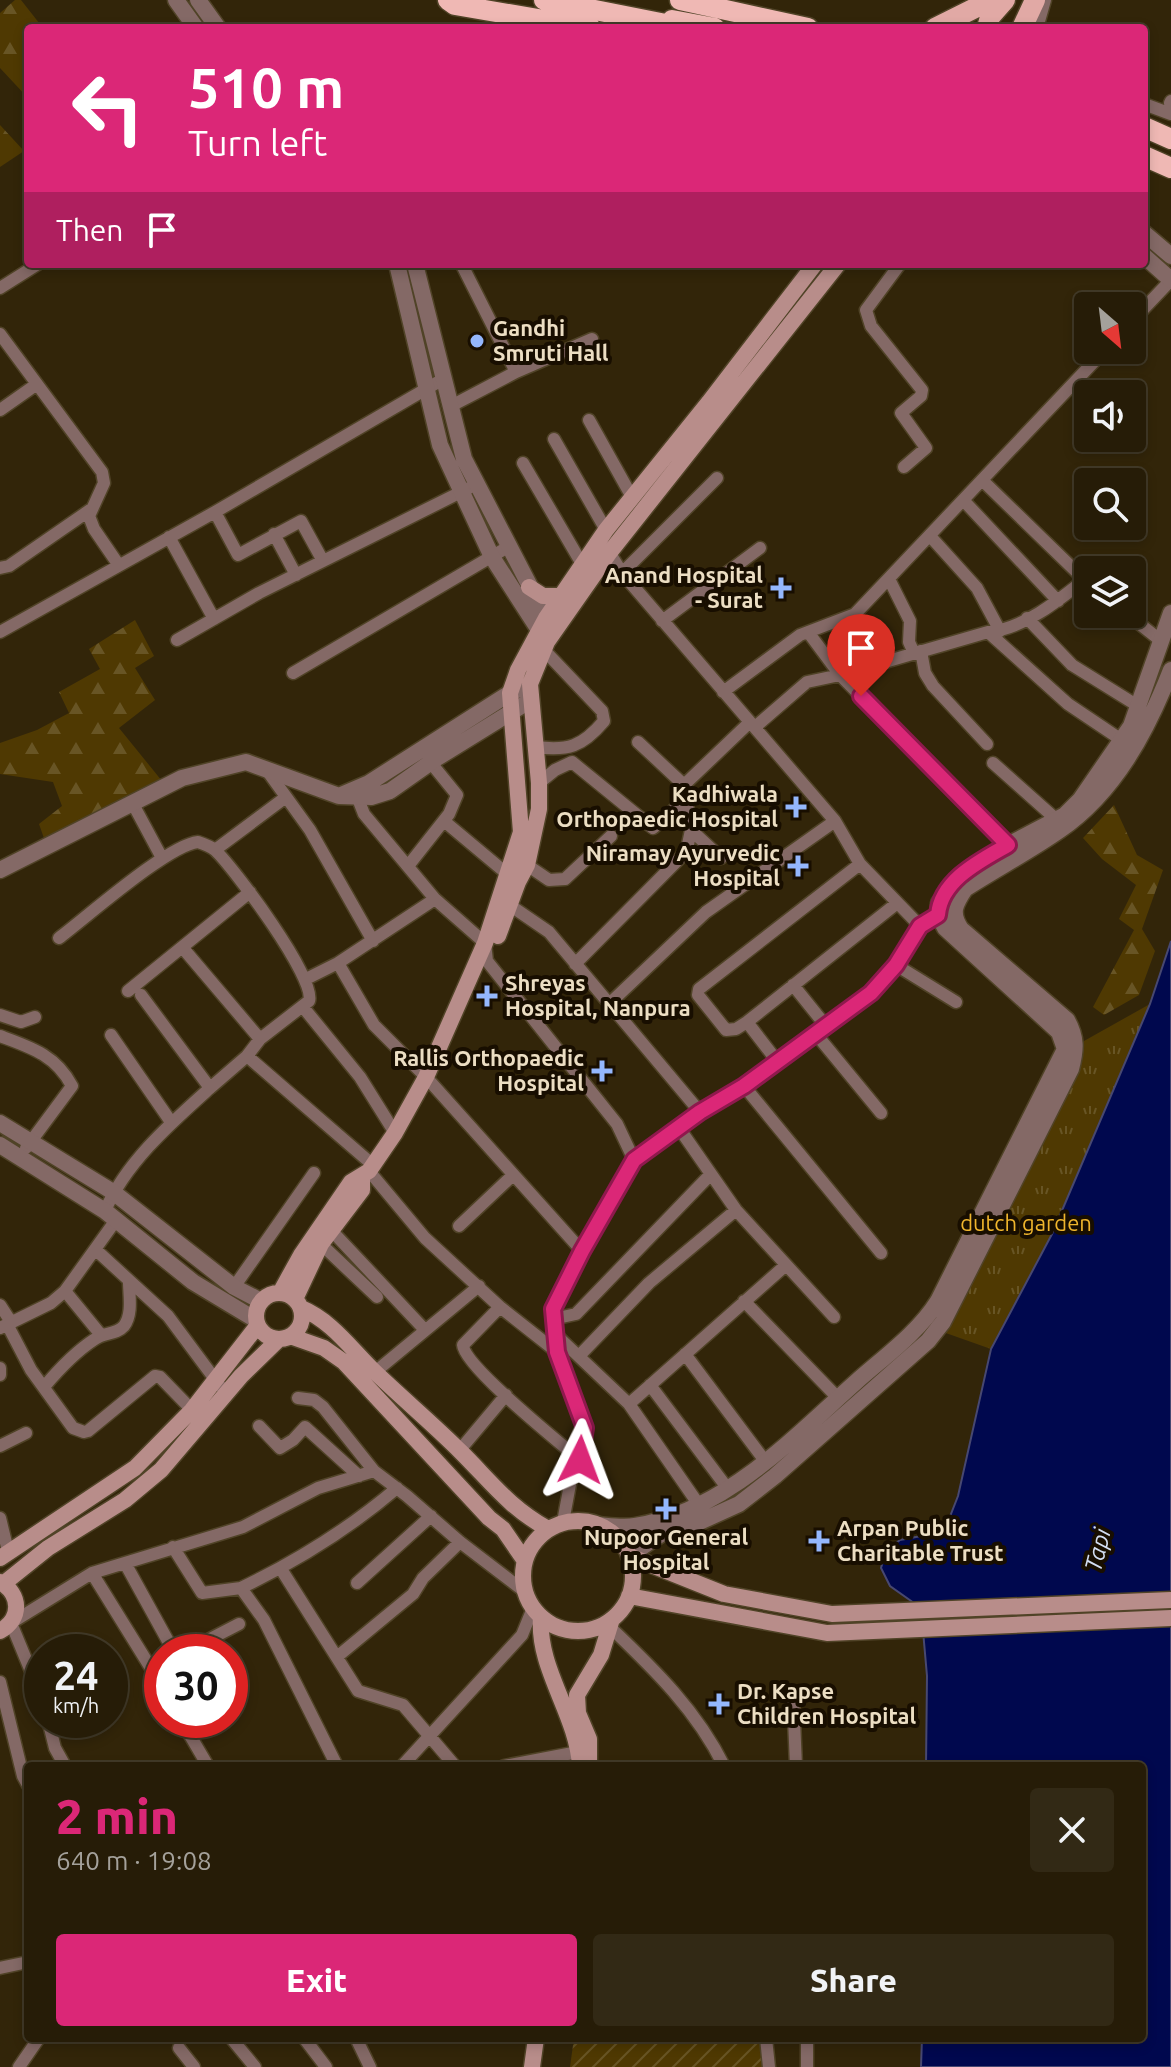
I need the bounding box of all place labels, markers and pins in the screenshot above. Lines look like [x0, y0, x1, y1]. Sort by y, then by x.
place label: Gandhi Smruti Hall [493, 315, 609, 365]
marker: Gandhi Smruti Hall [468, 332, 486, 350]
place label: Anand Hospital - Surat [605, 562, 763, 612]
marker: Anand Hospital - Surat [770, 577, 792, 599]
pin [827, 614, 895, 696]
place label: Kadhiwala Orthopaedic Hospital [556, 781, 778, 831]
marker: Kadhiwala Orthopaedic Hospital [785, 796, 807, 818]
place label: Niramay Ayurvedic Hospital [586, 840, 780, 890]
marker: Niramay Ayurvedic Hospital [787, 855, 809, 877]
place label: Shreyas Hospital, Nanpura [505, 970, 691, 1020]
marker: Shreyas Hospital, Nanpura [476, 985, 498, 1007]
place label: Rallis Orthopaedic Hospital [393, 1045, 584, 1095]
marker: Rallis Orthopaedic Hospital [591, 1060, 613, 1082]
marker: Nupoor General Hospital [655, 1498, 677, 1520]
place label: Arpan Public Charitable Trust [837, 1515, 1004, 1565]
place label: Nupoor General Hospital [584, 1524, 748, 1574]
marker: Arpan Public Charitable Trust [808, 1530, 830, 1552]
place label: Dr. Kapse Children Hospital [737, 1678, 916, 1728]
marker: Dr. Kapse Children Hospital [708, 1693, 730, 1715]

